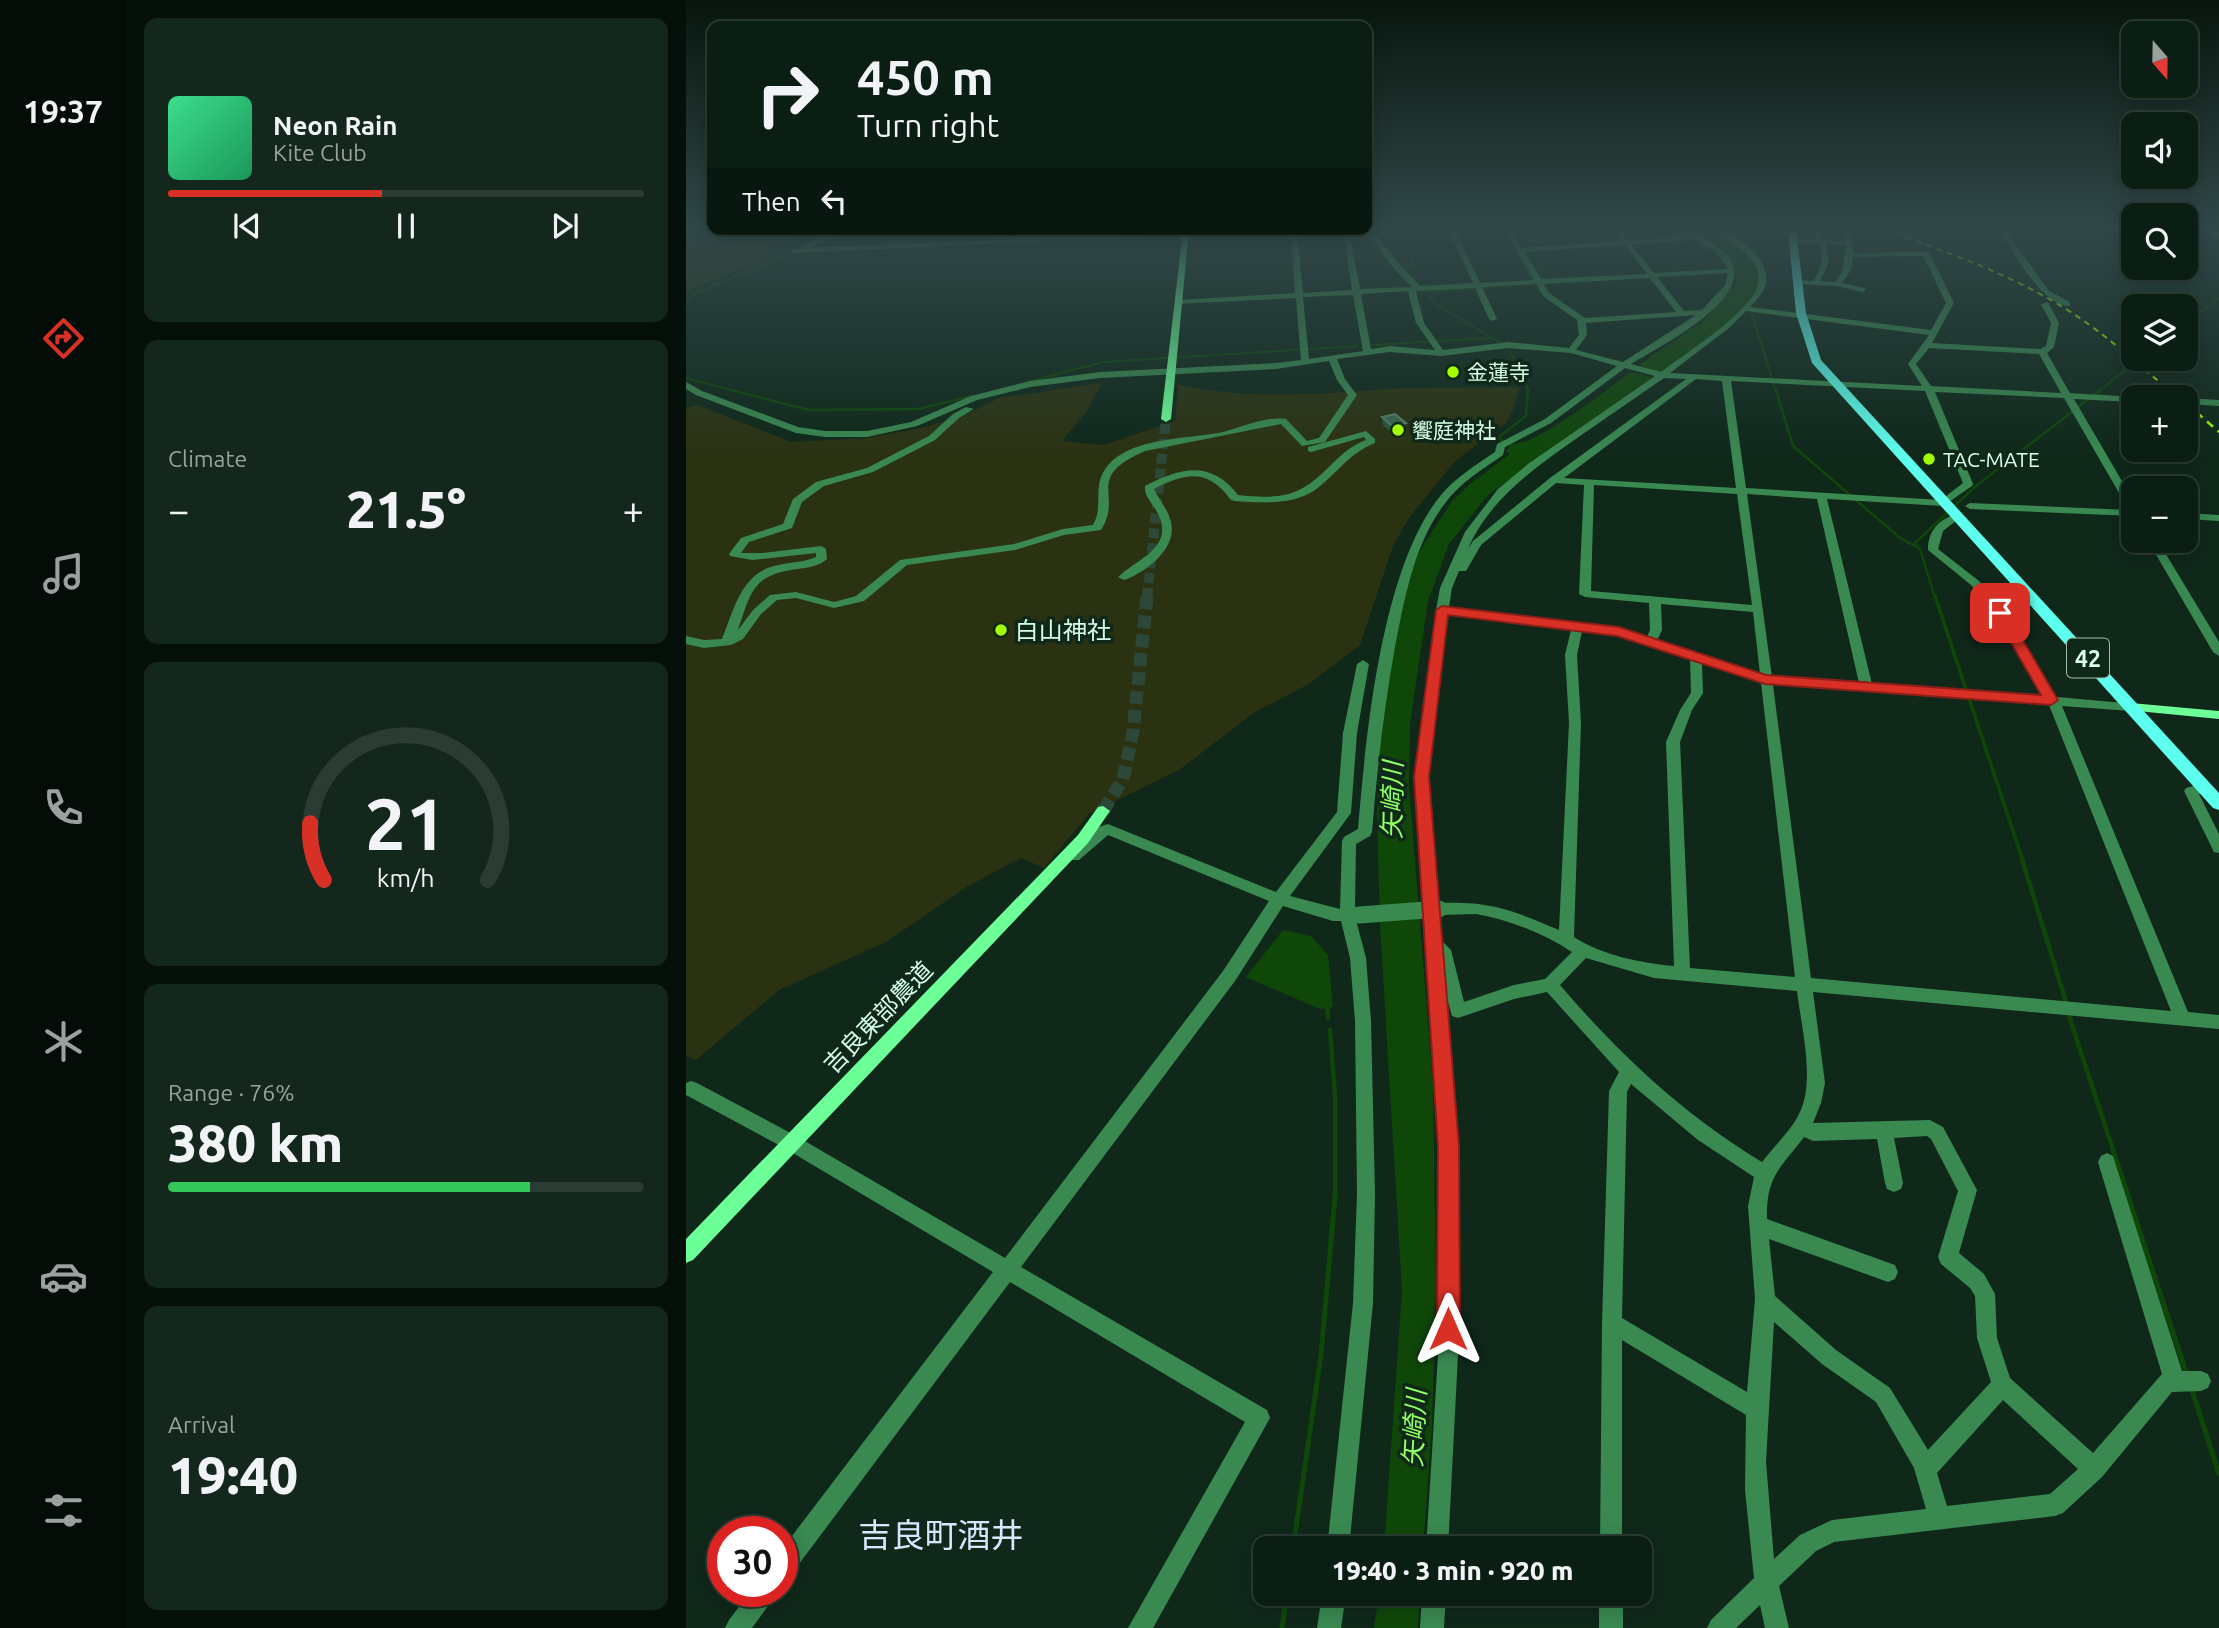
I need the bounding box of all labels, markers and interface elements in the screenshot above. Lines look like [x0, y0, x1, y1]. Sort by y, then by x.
north arrow [2121, 21, 2198, 98]
map controls [2121, 21, 2198, 553]
icon: right [742, 49, 833, 140]
text: 450 m [857, 49, 994, 104]
text: 19:37 [23, 93, 103, 129]
text: Turn right [857, 107, 999, 143]
text: Neon Rain [273, 111, 398, 140]
button: sound [2121, 112, 2198, 189]
text: Kite Club [273, 140, 367, 165]
icon: left [815, 182, 853, 220]
text: Then [742, 187, 801, 216]
button: search [2121, 203, 2198, 280]
icon: previous [228, 207, 266, 245]
icon: pause [387, 207, 425, 245]
icon: next [546, 207, 584, 245]
button: layers [2121, 294, 2198, 371]
icon: directions [39, 314, 88, 363]
place label: 金蓮寺 [1467, 360, 1530, 384]
marker: 金蓮寺 [1445, 364, 1461, 380]
button: + [2121, 385, 2198, 462]
place label: 饗庭神社 [1412, 418, 1496, 442]
marker: 饗庭神社 [1390, 422, 1406, 438]
text: Climate [168, 446, 247, 471]
place label: TAC-MATE [1943, 447, 2040, 471]
marker: TAC-MATE [1921, 451, 1937, 467]
button: − [2121, 476, 2198, 553]
text: 21.5° [346, 480, 466, 538]
text: − [168, 489, 189, 531]
text: + [623, 489, 644, 531]
icon: music [39, 549, 88, 598]
pin [1970, 583, 2030, 643]
icon: arrive [1981, 594, 2019, 632]
place label: 白山神社 [1015, 617, 1111, 644]
marker: 白山神社 [993, 622, 1009, 638]
road number: 42 [2067, 638, 2109, 678]
water label: 矢崎川 [1377, 758, 1407, 839]
text: 21 [365, 782, 447, 864]
icon: phone [39, 783, 88, 832]
text: km/h [377, 864, 435, 892]
street label: 吉良東部農道 [818, 956, 938, 1078]
icon: climate [39, 1017, 88, 1066]
text: Range · 76% [168, 1080, 295, 1105]
text: 380 km [168, 1114, 343, 1172]
icon: car [39, 1252, 88, 1301]
position arrow [1411, 1292, 1485, 1366]
water label: 矢崎川 [1397, 1385, 1431, 1468]
text: Arrival [168, 1412, 235, 1437]
text: 19:40 [168, 1446, 298, 1504]
icon: filters [39, 1486, 88, 1535]
speed limit sign: 30 [707, 1516, 798, 1607]
district label: 吉良町酒井 [859, 1516, 1024, 1553]
text: 19:40 · 3 min · 920 m [1332, 1556, 1573, 1585]

